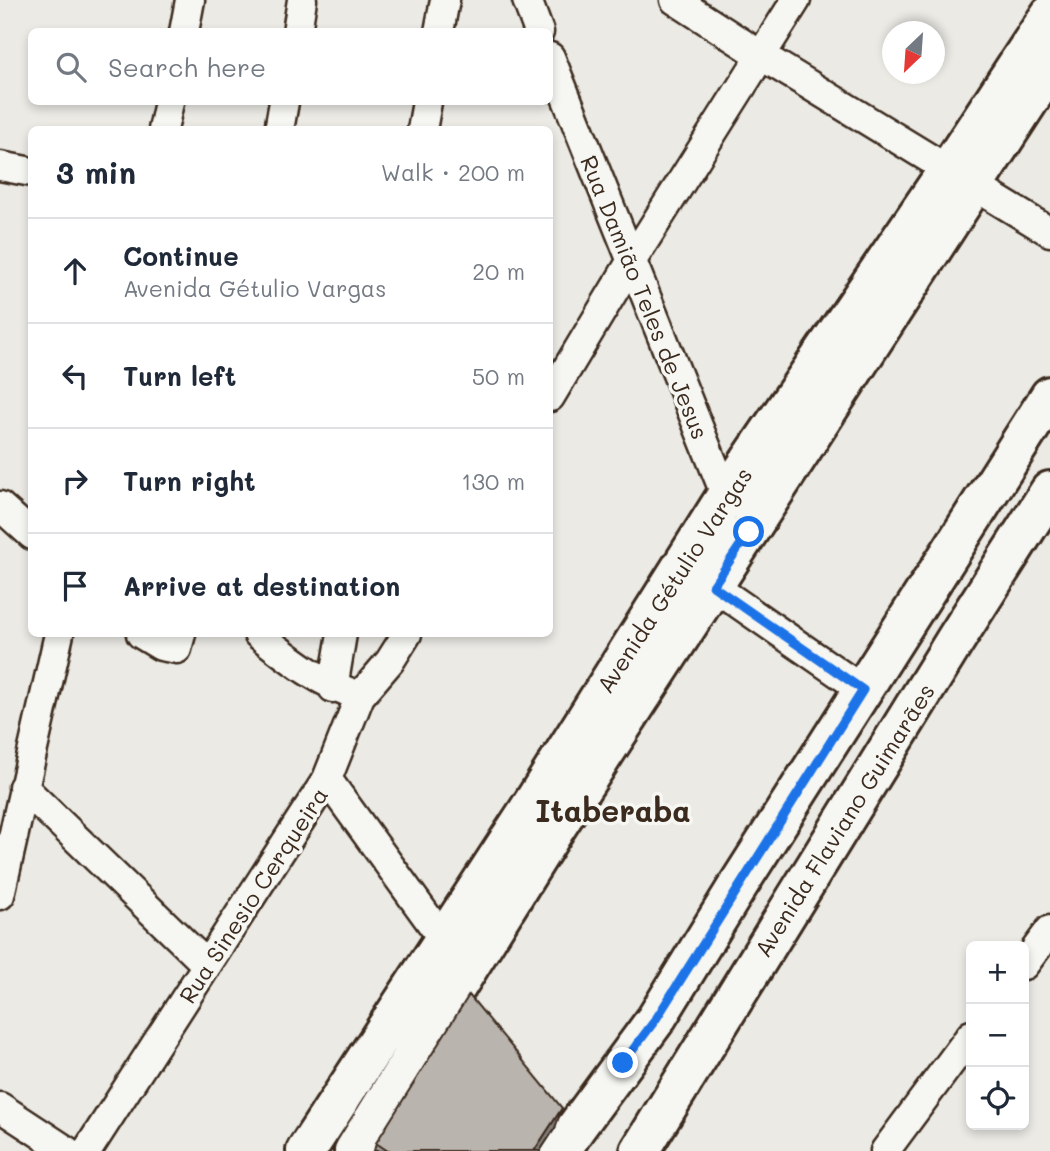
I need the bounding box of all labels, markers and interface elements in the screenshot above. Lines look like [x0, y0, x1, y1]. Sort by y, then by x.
north arrow [882, 21, 945, 84]
search box [28, 28, 553, 105]
icon: search [52, 48, 90, 86]
text: Search here [108, 50, 266, 84]
street label: Rua Damião Teles de Jesus [574, 151, 716, 443]
text: 3 min [56, 152, 136, 192]
text: Walk · 200 m [381, 157, 525, 187]
text: Continue [123, 239, 239, 273]
icon: ahead [56, 252, 94, 290]
text: 20 m [472, 256, 525, 286]
text: Avenida Gétulio Vargas [123, 273, 386, 303]
icon: left [56, 357, 94, 395]
text: Turn left [123, 359, 236, 393]
text: 50 m [472, 361, 525, 391]
street label: Avenida Gétulio Vargas [590, 461, 758, 699]
icon: right [56, 462, 94, 500]
text: Turn right [123, 464, 256, 498]
text: 130 m [461, 466, 525, 496]
route start [733, 516, 764, 547]
icon: arrive [56, 567, 94, 605]
text: Arrive at destination [123, 569, 400, 603]
street label: Avenida Flaviano Guimarães [747, 678, 941, 962]
street label: Rua Sinesio Cerqueira [172, 781, 334, 1009]
district label: Itaberaba [535, 790, 691, 830]
map controls [966, 941, 1029, 1130]
button: + [966, 941, 1029, 1004]
button: − [966, 1004, 1029, 1067]
route end [607, 1047, 638, 1078]
button: locate [966, 1067, 1029, 1130]

